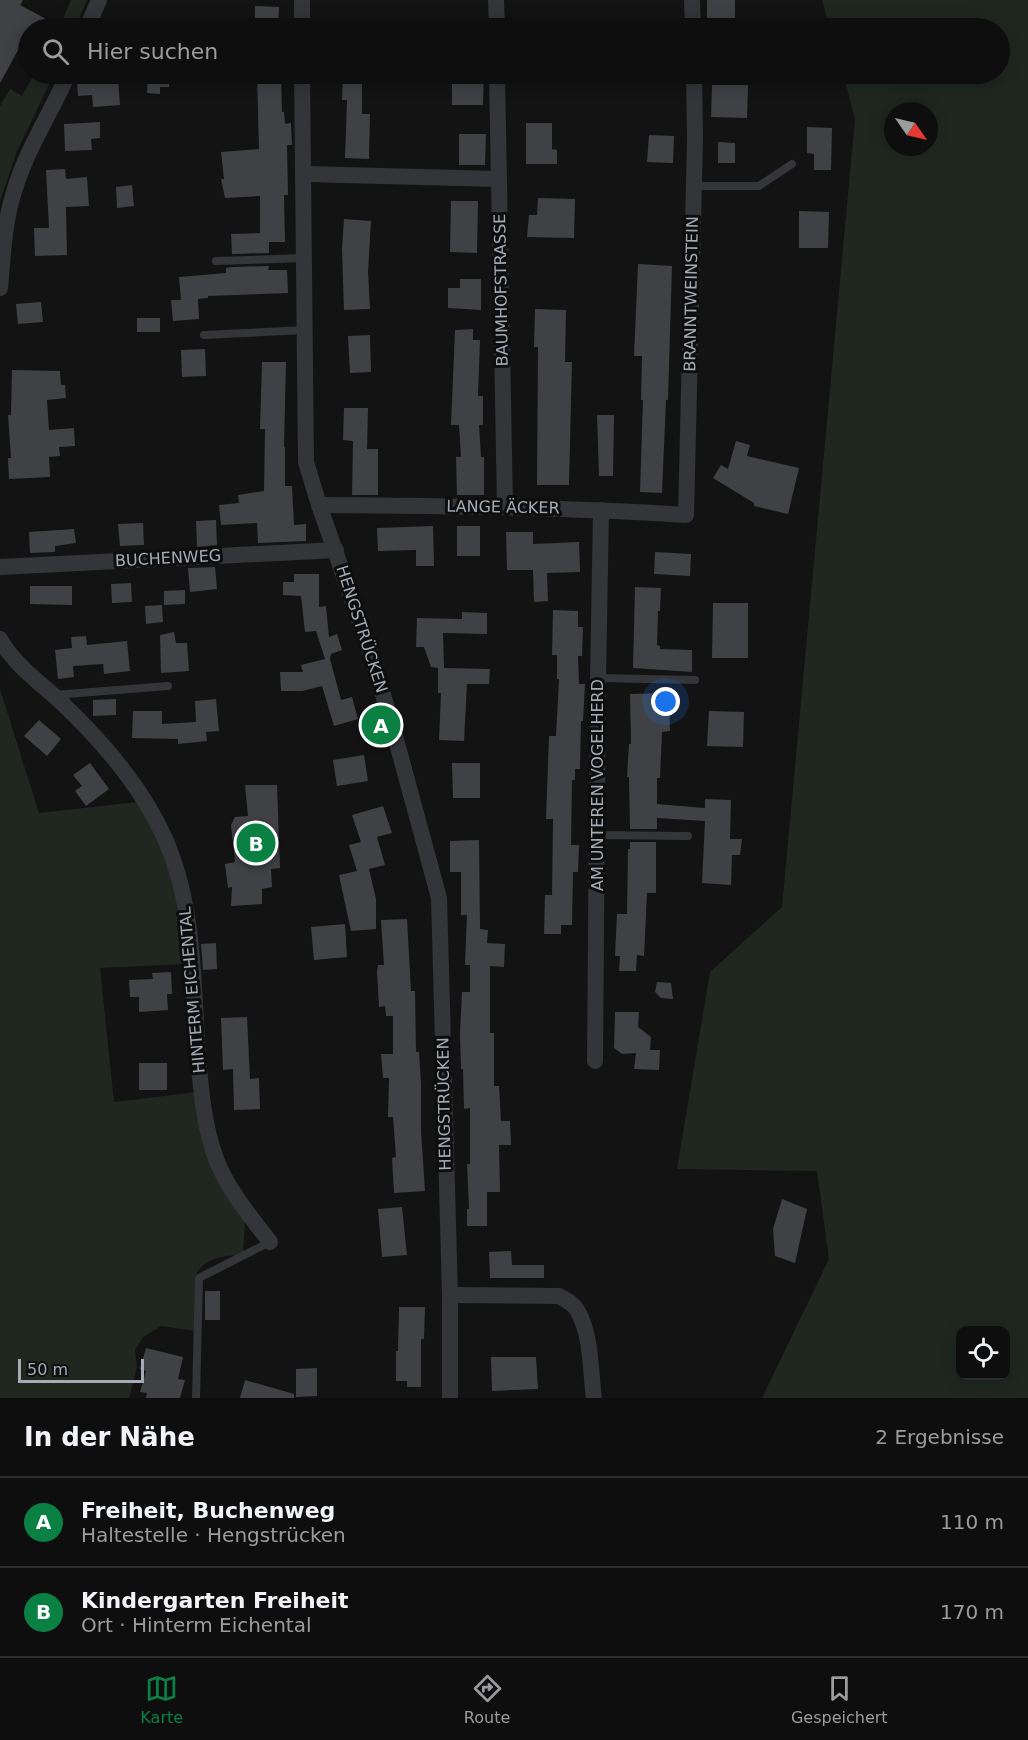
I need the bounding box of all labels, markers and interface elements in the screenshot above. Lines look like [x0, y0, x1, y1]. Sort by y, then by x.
search box [18, 18, 1010, 84]
icon: search [39, 35, 72, 68]
text: Hier suchen [87, 39, 218, 64]
north arrow [884, 102, 938, 156]
street label: BAUMHOFSTRASSE [490, 213, 512, 367]
street label: BRANNTWEINSTEIN [680, 216, 702, 372]
street label: LANGE ÄCKER [446, 497, 560, 517]
street label: BUCHENWEG [114, 546, 222, 570]
street label: HENGSTRÜCKEN [332, 563, 392, 695]
street label: AM UNTEREN VOGELHERD [588, 679, 607, 891]
your location [651, 687, 680, 716]
pin: A [362, 702, 400, 748]
pin: B [236, 820, 276, 866]
street label: HINTERM EICHENTAL [175, 906, 209, 1074]
street label: HENGSTRÜCKEN [433, 1037, 455, 1171]
map controls [956, 1326, 1010, 1380]
button: locate [956, 1326, 1010, 1380]
scale bar [18, 1356, 144, 1384]
text: 50 m [27, 1360, 68, 1379]
text: In der Nähe [24, 1422, 195, 1452]
text: 2 Ergebnisse [875, 1425, 1004, 1449]
text: Freiheit, Buchenweg [81, 1498, 335, 1523]
text: A [36, 1510, 51, 1534]
text: 110 m [940, 1510, 1004, 1534]
text: Haltestelle · Hengstrücken [81, 1523, 346, 1547]
text: Kindergarten Freiheit [81, 1588, 349, 1613]
text: B [36, 1600, 51, 1624]
text: 170 m [940, 1600, 1004, 1624]
text: Ort · Hinterm Eichental [81, 1613, 312, 1637]
tab: Karte [140, 1672, 183, 1727]
tab: Route [464, 1672, 510, 1727]
tab: Gespeichert [791, 1672, 888, 1727]

